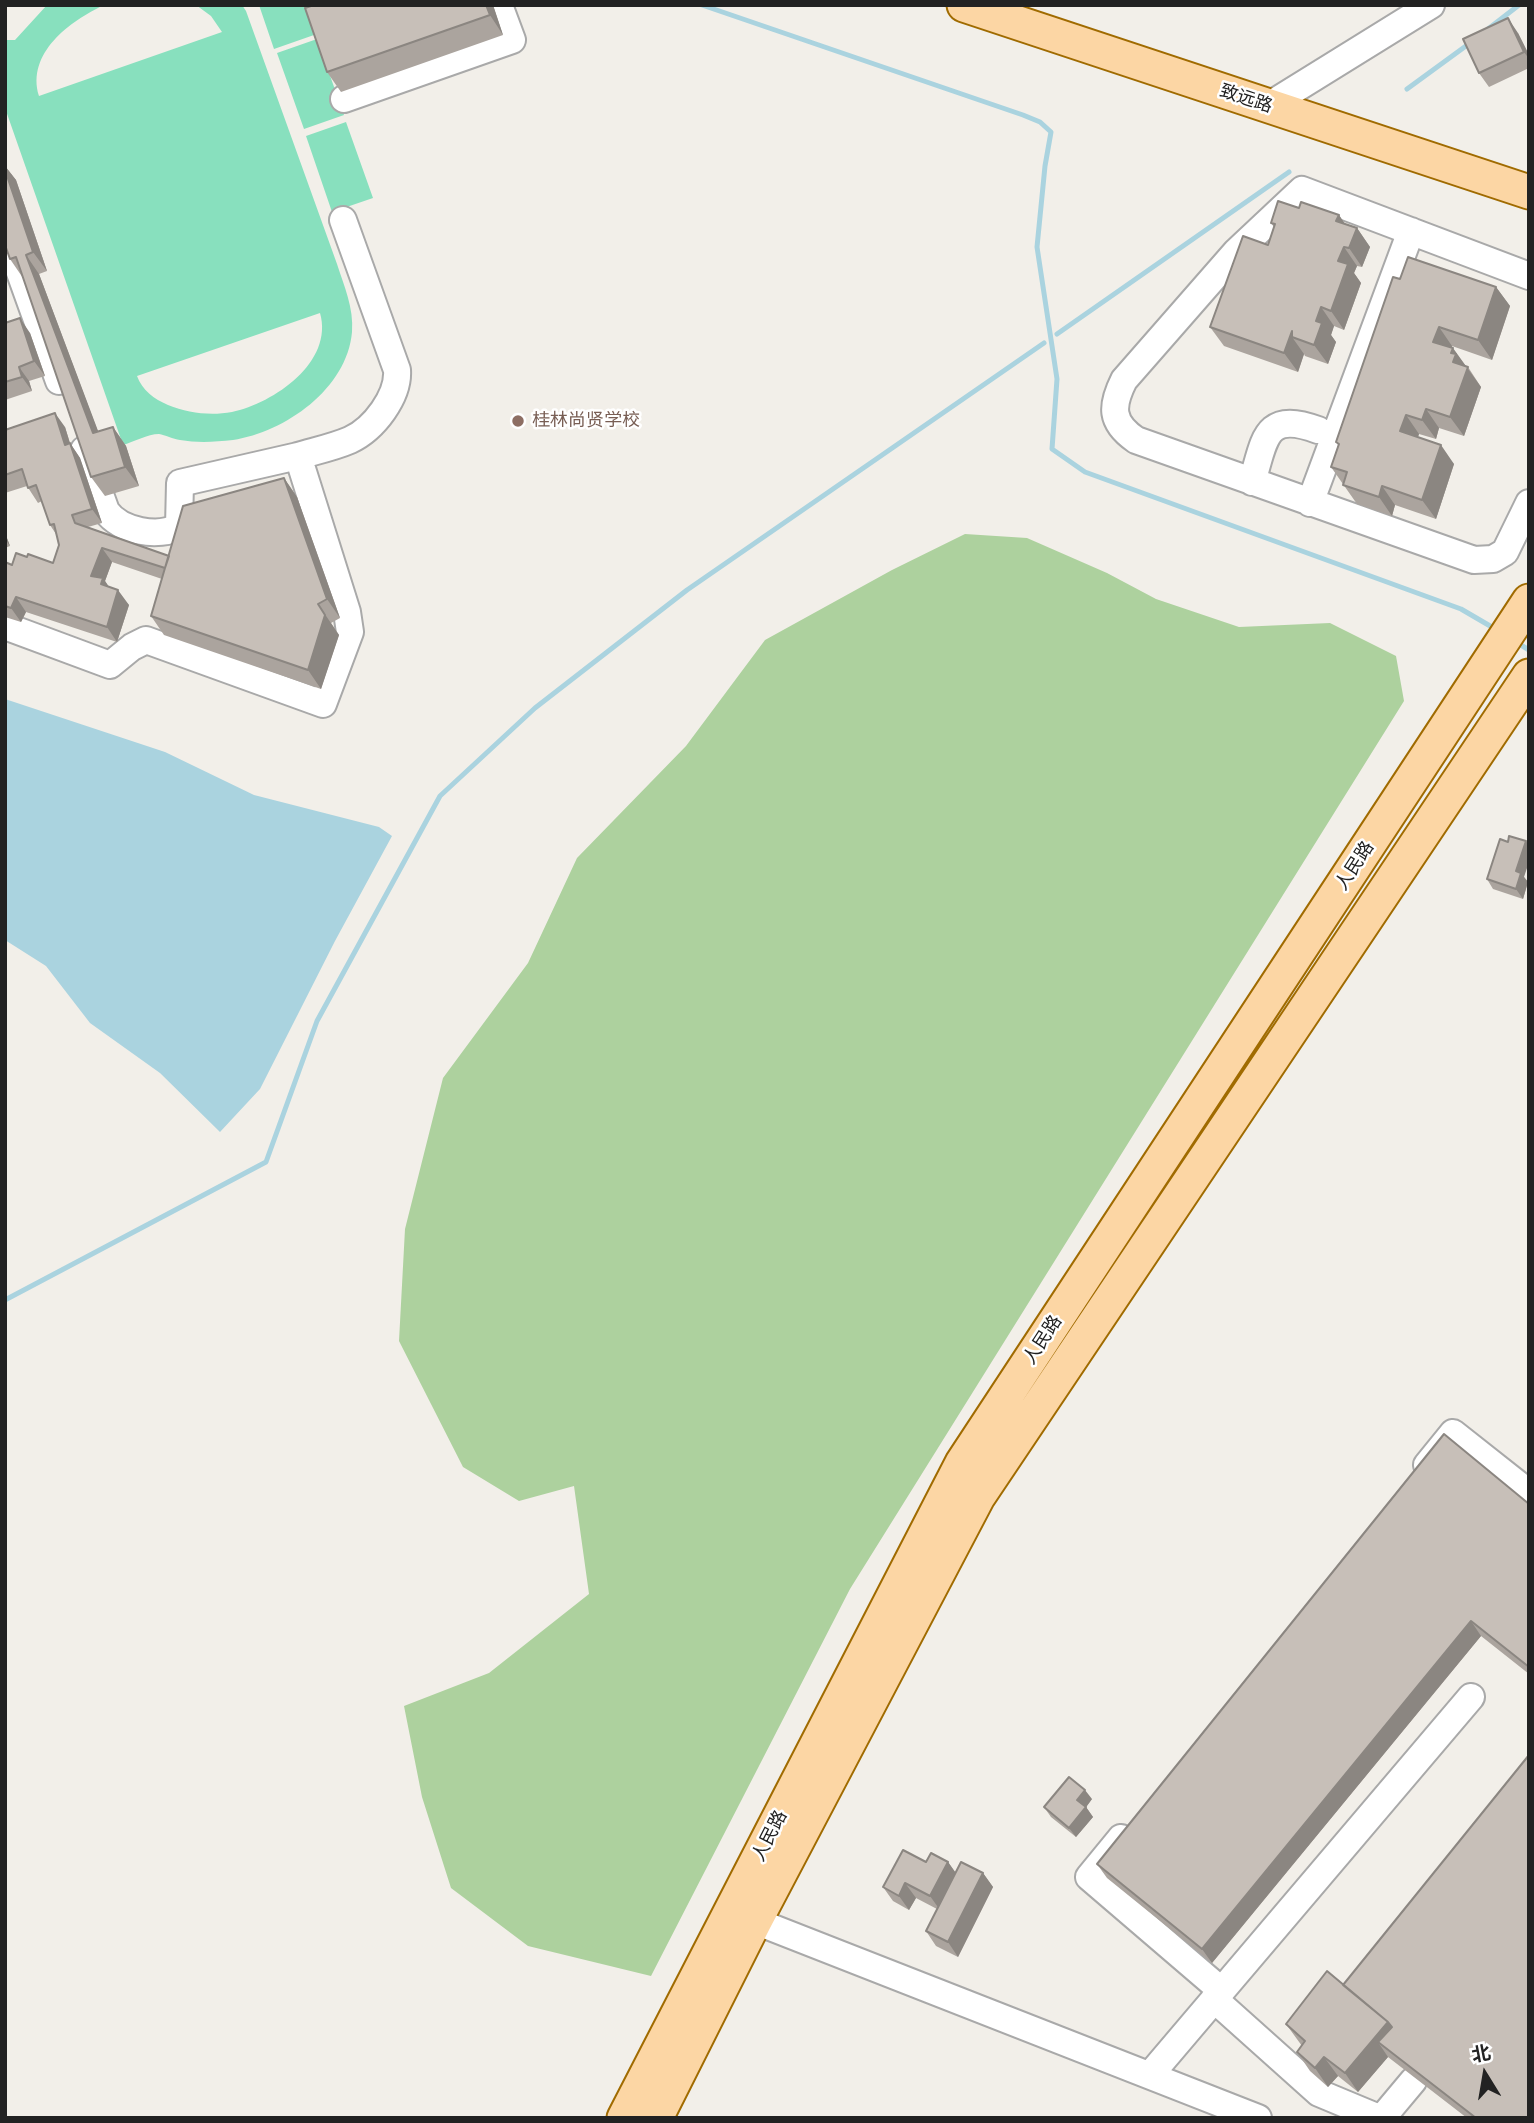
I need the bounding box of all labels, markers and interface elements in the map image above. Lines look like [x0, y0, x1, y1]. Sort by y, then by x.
street label: 致远路 [1217, 80, 1275, 118]
place label: 桂林尚贤学校 [532, 410, 640, 432]
marker: 桂林尚贤学校 [510, 413, 526, 429]
street label: 人民路 [1331, 837, 1379, 895]
street label: 人民路 [1019, 1311, 1067, 1369]
street label: 人民路 [748, 1807, 792, 1865]
north arrow [1450, 2039, 1520, 2109]
text: 北 [1469, 2040, 1493, 2067]

